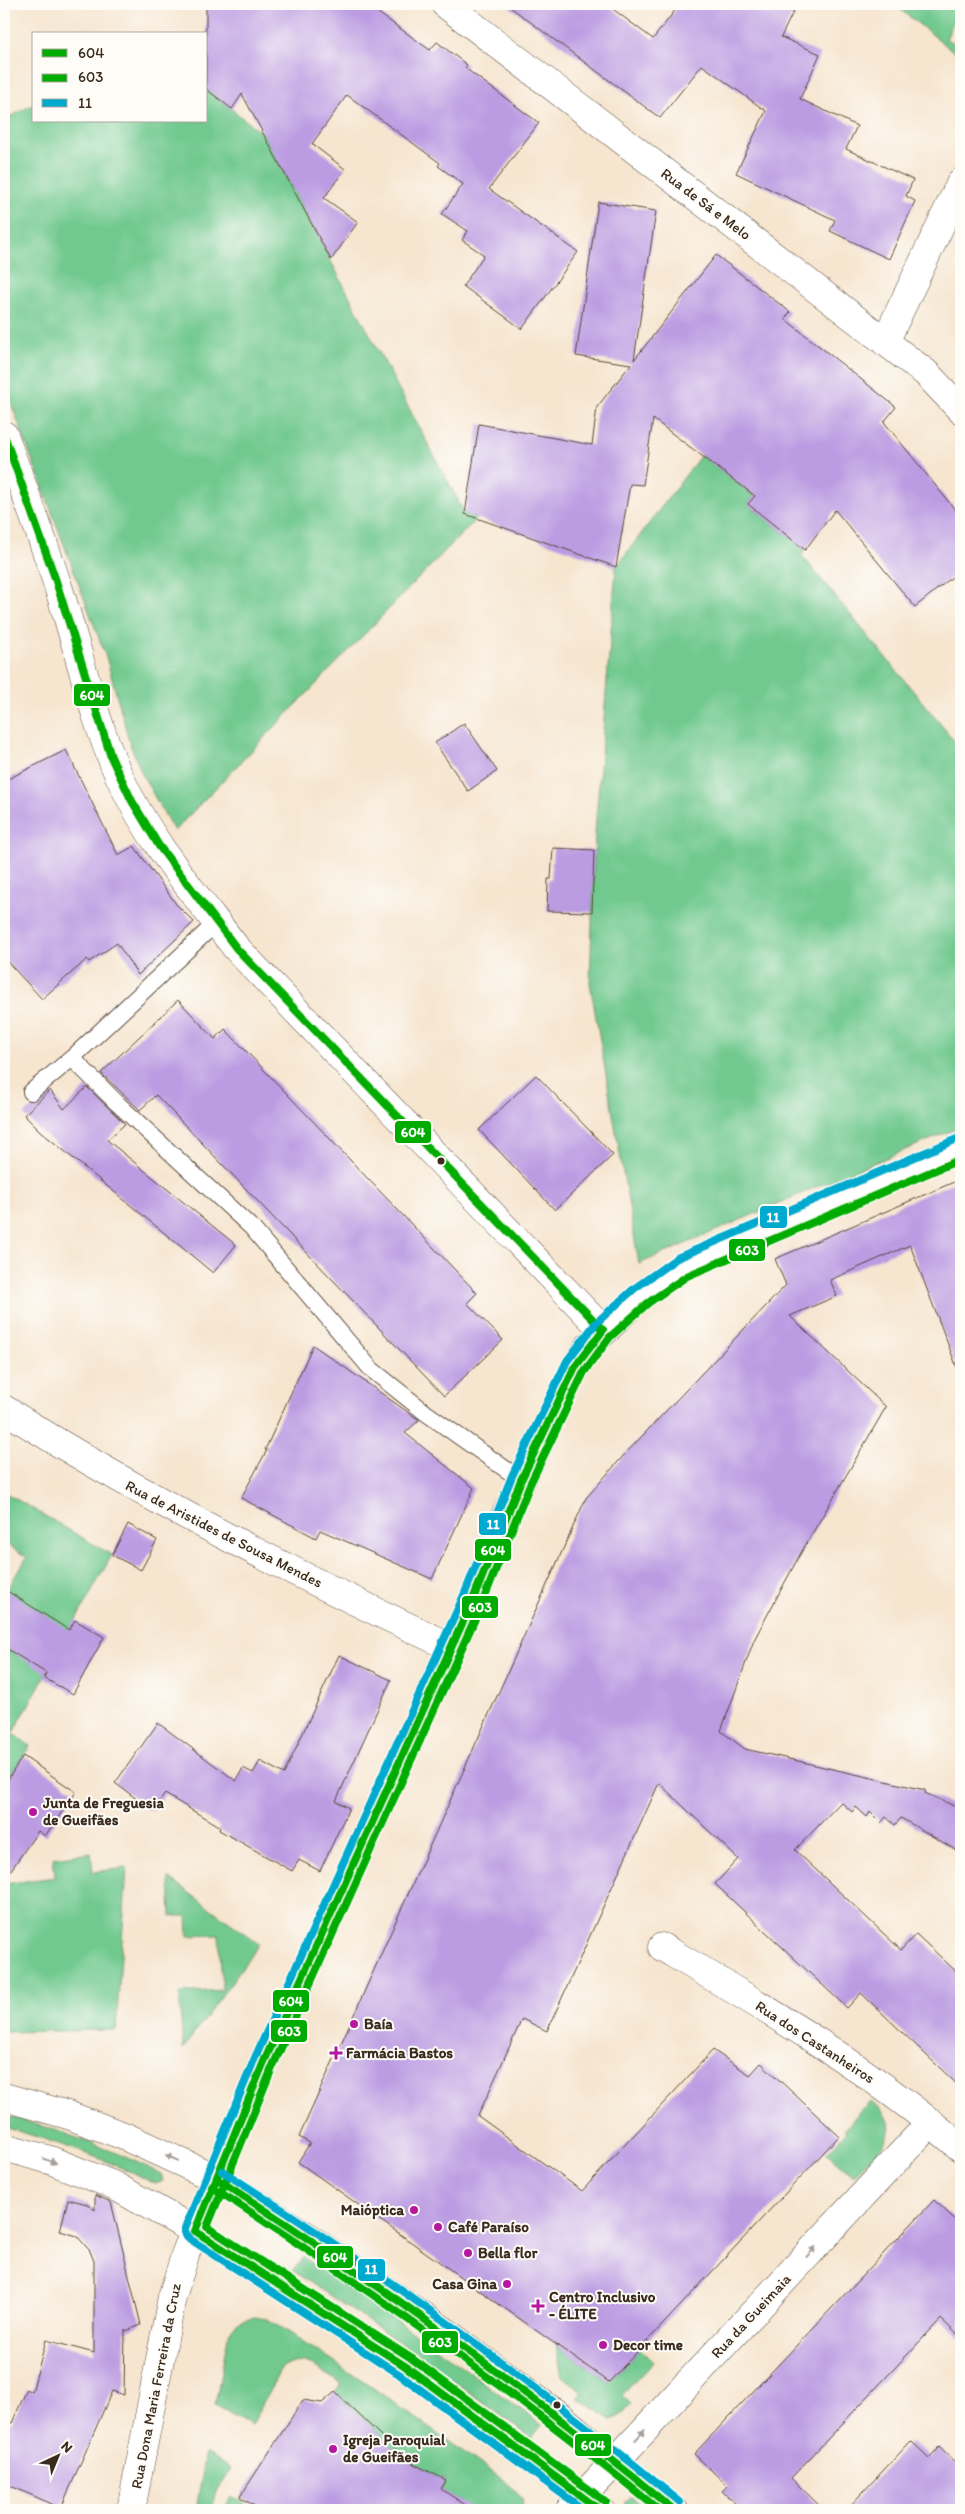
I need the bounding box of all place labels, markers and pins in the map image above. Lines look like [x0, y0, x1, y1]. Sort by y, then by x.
unlabelled marker [436, 1156, 446, 1166]
place label: Junta de Freguesia de Gueifães [42, 1794, 164, 1829]
marker: Junta de Freguesia de Gueifães [27, 1806, 39, 1818]
place label: Baía [364, 2015, 393, 2033]
marker: Baía [348, 2018, 360, 2030]
place label: Farmácia Bastos [346, 2044, 453, 2062]
marker: Farmácia Bastos [330, 2047, 342, 2059]
place label: Maióptica [341, 2201, 404, 2220]
marker: Maióptica [408, 2204, 420, 2216]
place label: Café Paraíso [448, 2218, 529, 2236]
marker: Café Paraíso [432, 2221, 444, 2233]
place label: Bella flor [478, 2244, 538, 2262]
marker: Bella flor [462, 2247, 474, 2259]
place label: Casa Gina [432, 2275, 497, 2293]
marker: Casa Gina [501, 2278, 513, 2290]
place label: Centro Inclusivo - ÉLITE [549, 2288, 656, 2323]
marker: Centro Inclusivo - ÉLITE [531, 2299, 545, 2313]
place label: Decor time [613, 2336, 683, 2354]
marker: Decor time [597, 2339, 609, 2351]
unlabelled marker [552, 2400, 562, 2410]
place label: Igreja Paroquial de Gueifães [343, 2431, 446, 2466]
marker: Igreja Paroquial de Gueifães [327, 2443, 339, 2455]

